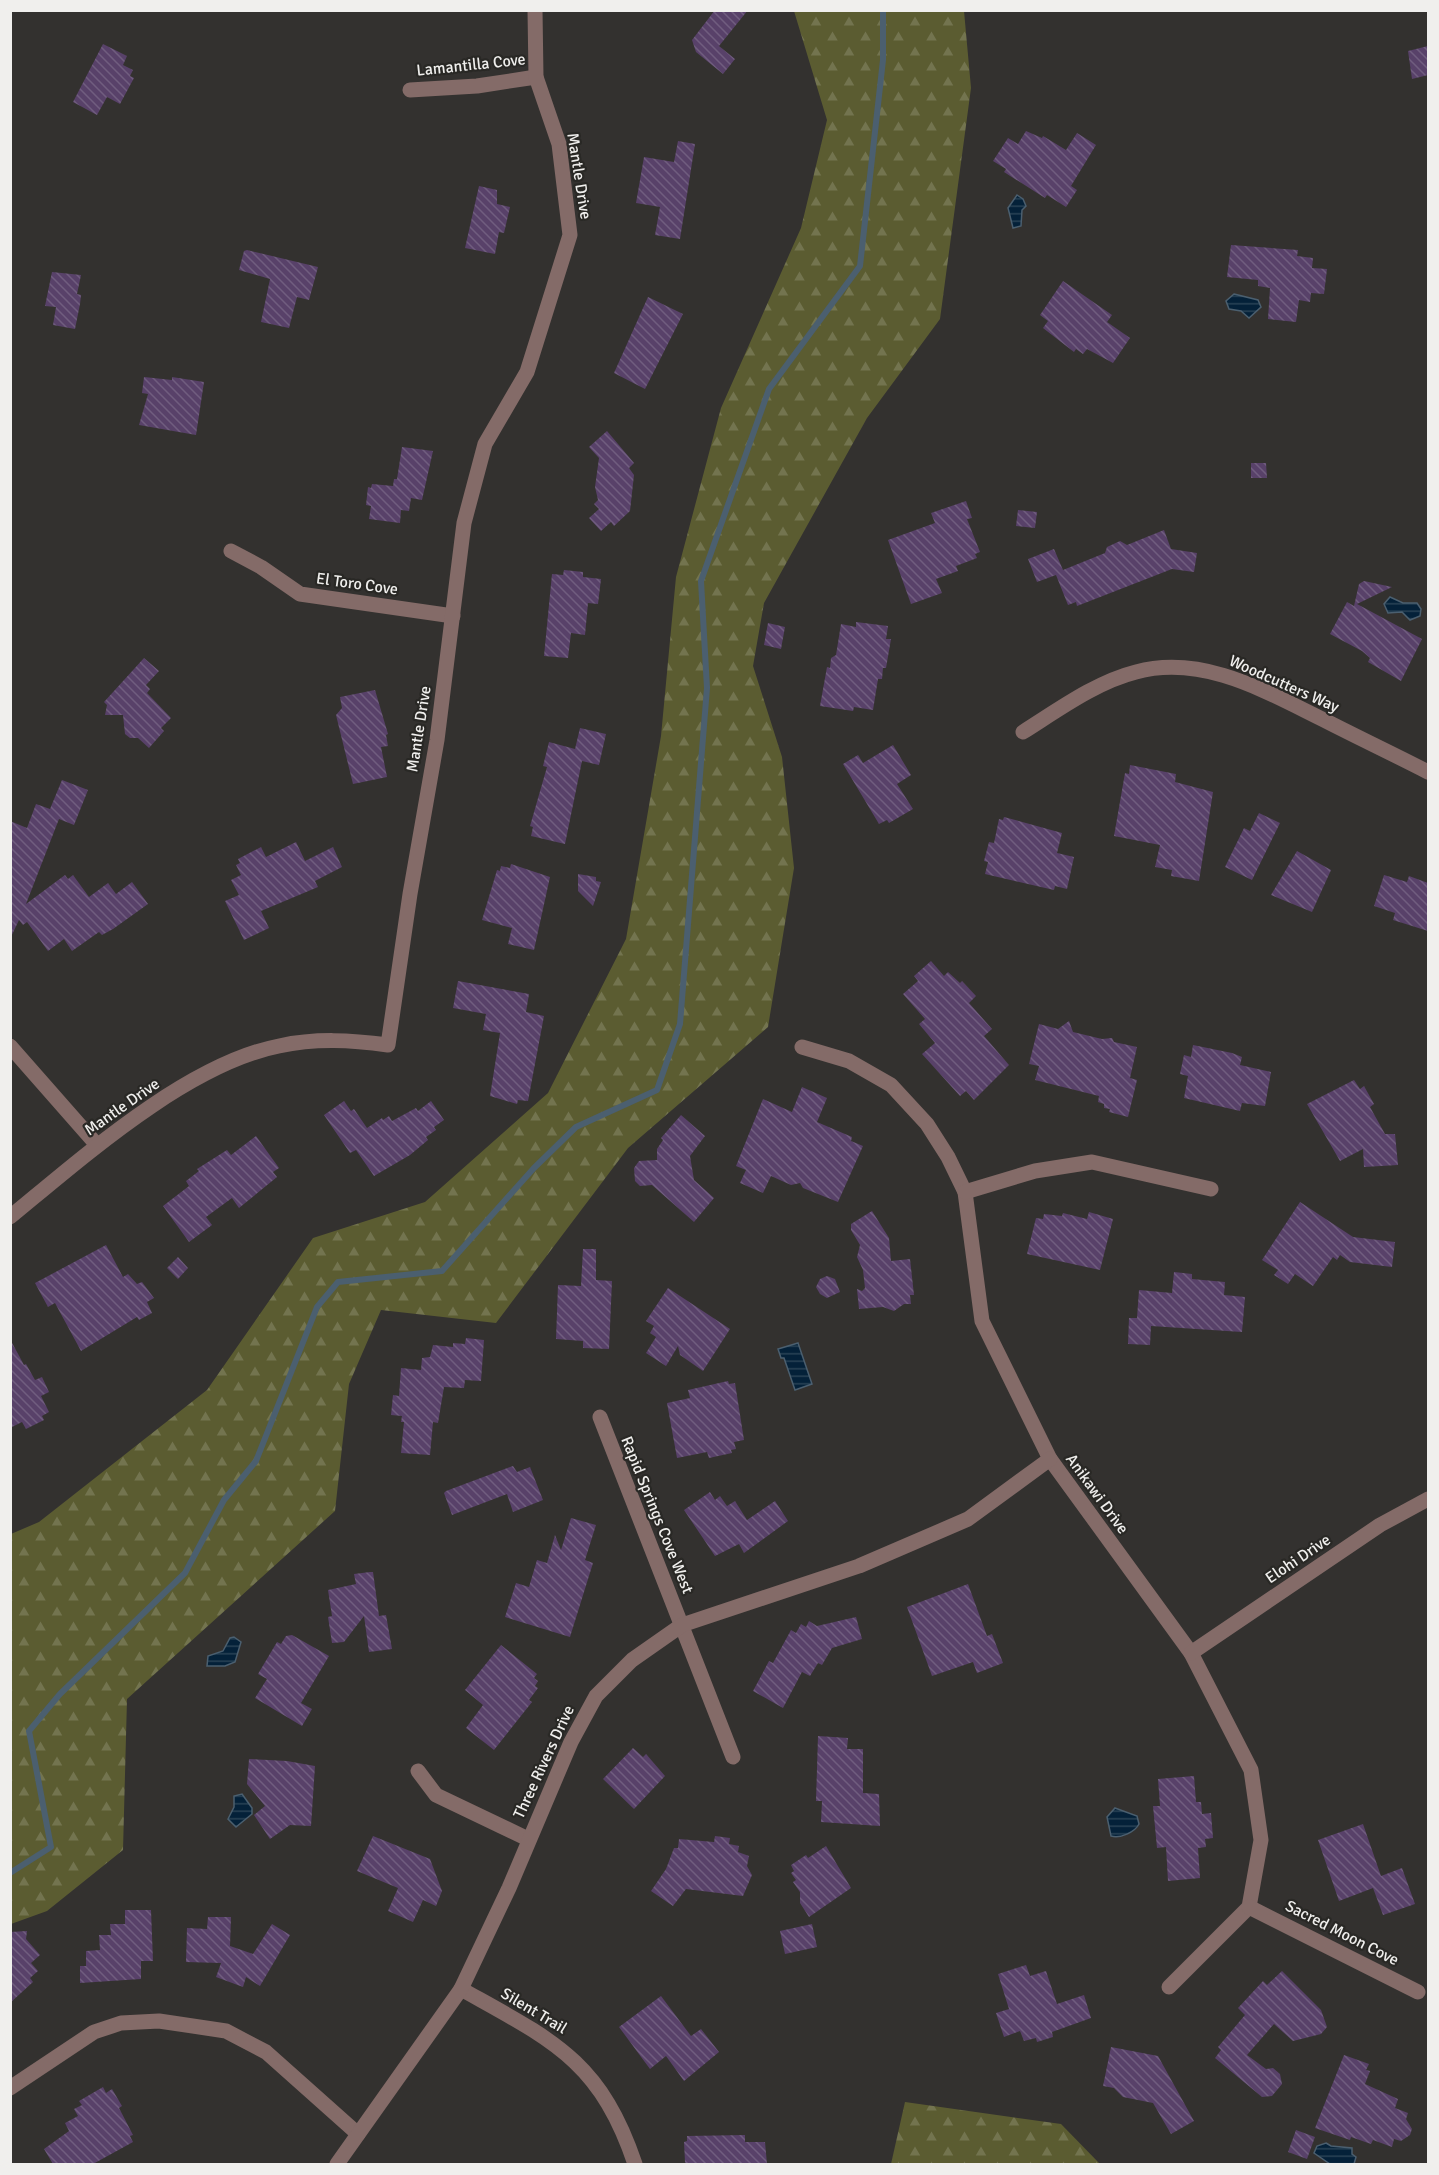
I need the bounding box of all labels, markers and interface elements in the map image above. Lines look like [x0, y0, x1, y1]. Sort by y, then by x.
street label: Lamantilla Cove [415, 49, 527, 81]
street label: Mantle Drive [562, 131, 596, 221]
street label: El Toro Cove [315, 568, 399, 600]
street label: Woodcutters Way [1226, 651, 1343, 717]
street label: Mantle Drive [402, 684, 436, 774]
street label: Mantle Drive [81, 1074, 163, 1140]
street label: Rapid Springs Cove West [616, 1433, 698, 1597]
street label: Anikawi Drive [1061, 1450, 1133, 1538]
street label: Elohi Drive [1262, 1530, 1334, 1588]
street label: Three Rivers Drive [509, 1702, 579, 1822]
street label: Sacred Moon Cove [1282, 1896, 1402, 1970]
street label: Silent Trail [497, 1983, 571, 2039]

